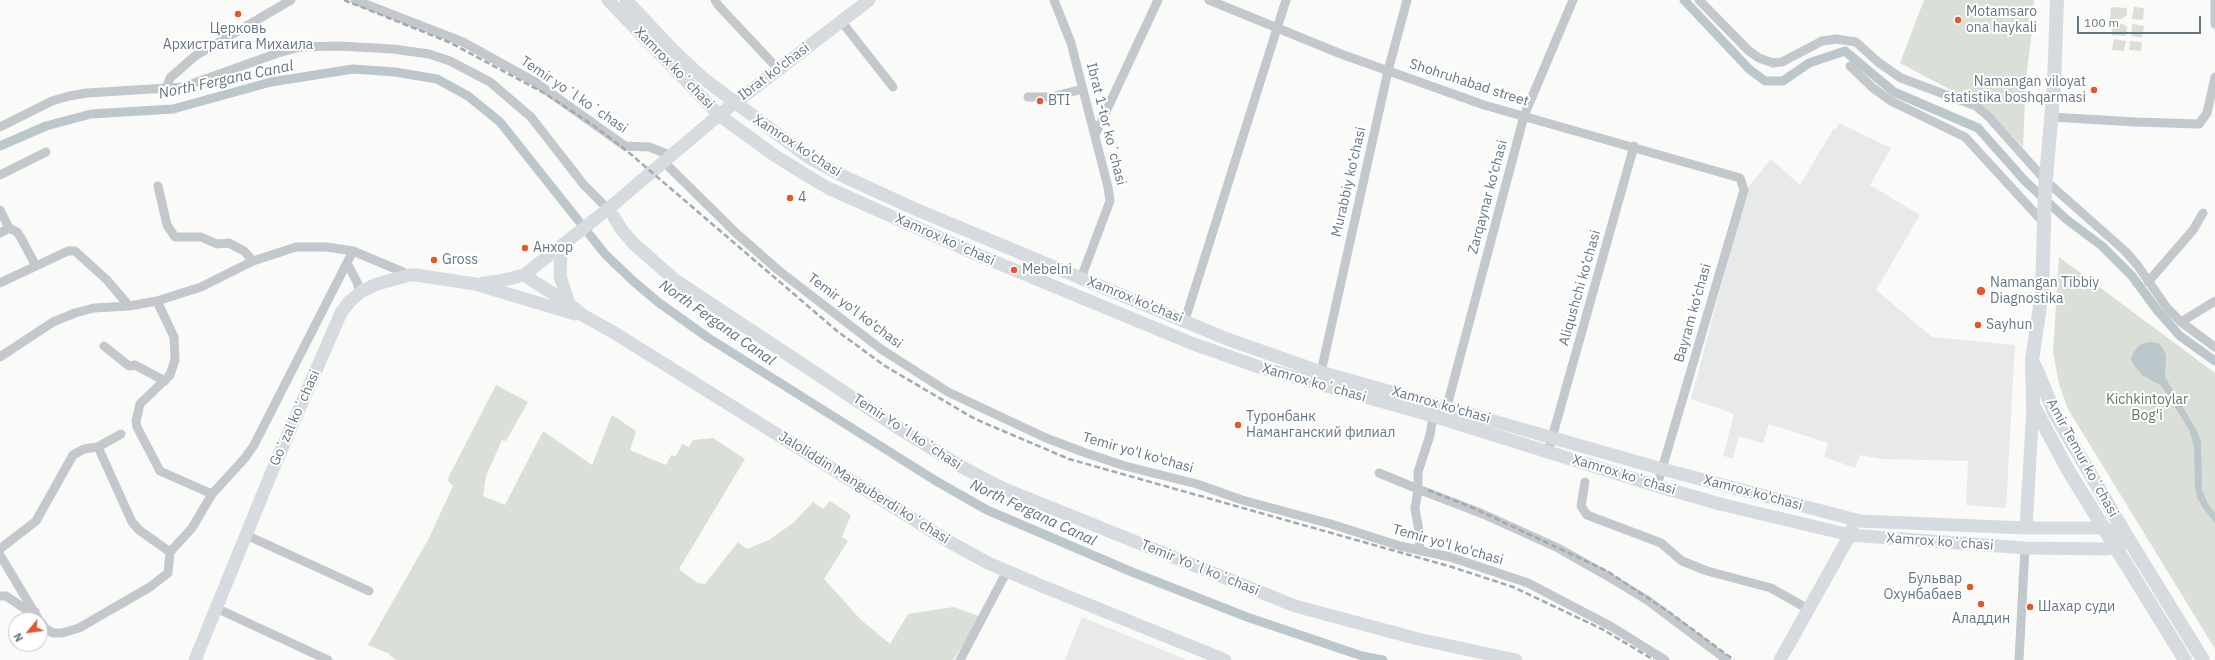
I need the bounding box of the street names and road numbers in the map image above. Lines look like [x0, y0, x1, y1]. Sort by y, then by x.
street label: Xamrox koʻchasi [631, 24, 717, 112]
street label: Ibrat ko'chasi [735, 40, 813, 104]
street label: Temir yoʻl koʻchasi [517, 53, 631, 137]
street label: Shohruhabad street [1407, 56, 1531, 110]
street label: Ibrat 1-tor koʻchasi [1083, 61, 1129, 187]
street label: Xamrox ko'chasi [750, 111, 844, 181]
street label: Murabbiy ko‘chasi [1328, 125, 1370, 239]
street label: Zarqaynar ko‘chasi [1465, 138, 1511, 256]
street label: Xamrox koʻchasi [893, 210, 997, 270]
street label: Aliqushchi ko‘chasi [1555, 228, 1605, 348]
street label: Bayram ko‘chasi [1671, 262, 1715, 364]
street label: Temir yo'l ko'chasi [804, 270, 906, 352]
street label: Xamrox ko'chasi [1085, 273, 1185, 327]
street label: Xamrox koʻchasi [1260, 360, 1368, 406]
street label: Goʻzal koʻchasi [266, 367, 324, 469]
street label: Xamrox ko'chasi [1390, 383, 1492, 427]
street label: Temir Yoʻl koʻchasi [850, 391, 964, 473]
street label: Amir Temur koʻchasi [2042, 396, 2122, 520]
street label: Jaloliddin Manguberdi koʻchasi [775, 428, 953, 548]
street label: Temir yo'l ko'chasi [1081, 429, 1195, 477]
street label: Xamrox koʻchasi [1570, 451, 1678, 499]
street label: Xamrox ko'chasi [1702, 472, 1804, 514]
street label: Temir yo'l ko'chasi [1391, 521, 1505, 569]
street label: Xamrox koʻchasi [1886, 530, 1994, 554]
street label: Temir Yoʻl koʻchasi [1138, 537, 1262, 599]

